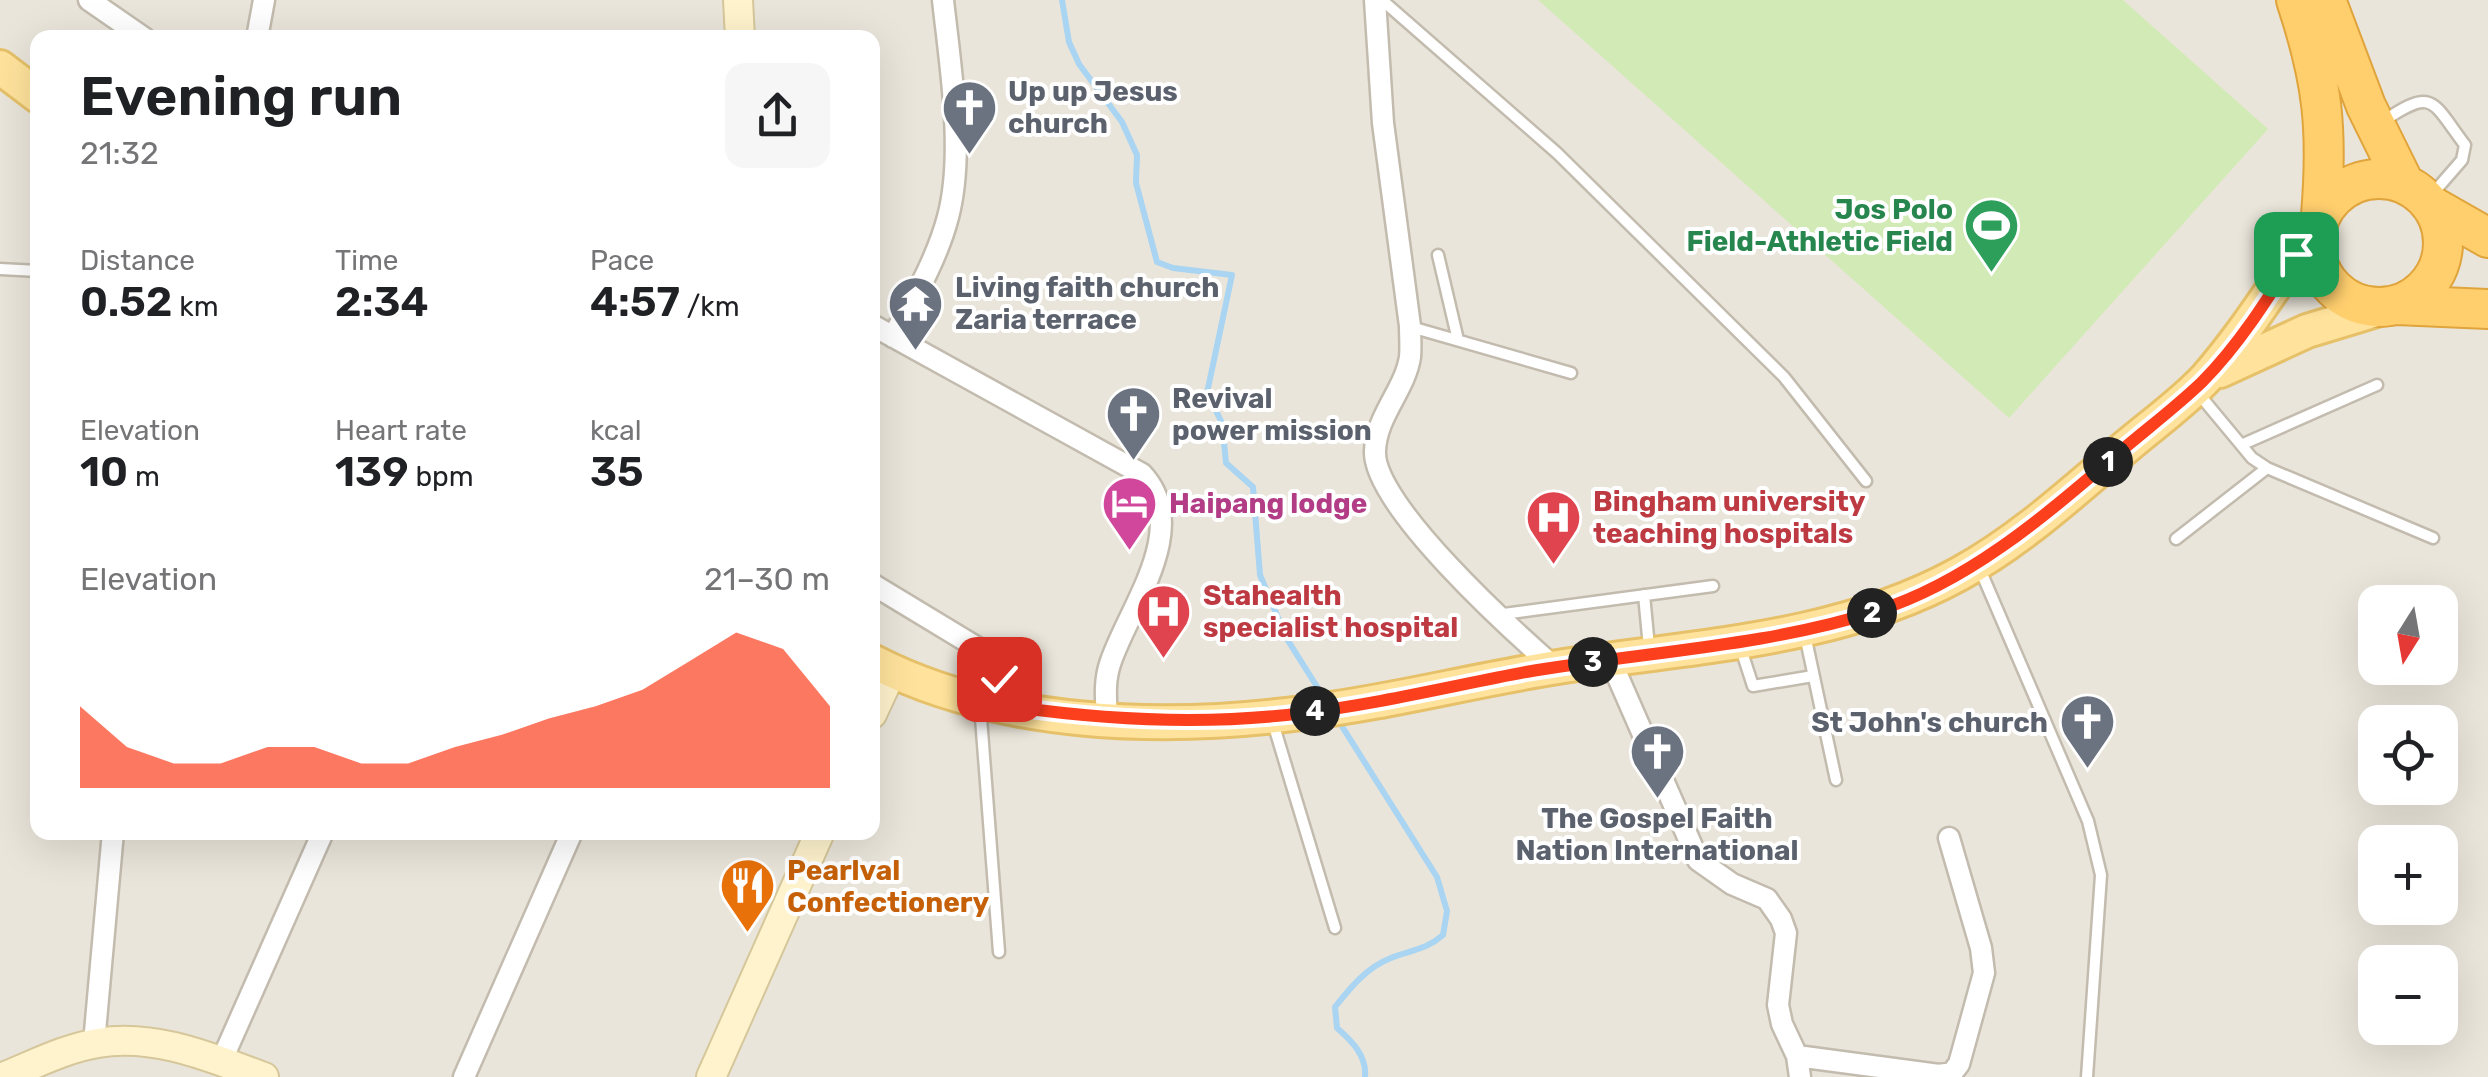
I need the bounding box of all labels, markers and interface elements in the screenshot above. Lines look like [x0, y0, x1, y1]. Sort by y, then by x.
button: share [725, 63, 830, 168]
text: Evening run [80, 64, 402, 129]
place label: Up up Jesus church [1008, 75, 1178, 140]
church icon: Up up Jesus church [939, 77, 999, 156]
text: 21:32 [80, 134, 159, 172]
place label: Jos Polo Field-Athletic Field [1686, 193, 1953, 258]
sports icon: Jos Polo Field-Athletic Field [1962, 195, 2022, 274]
pin [2254, 212, 2339, 297]
icon: arrive [2269, 227, 2324, 282]
text: Distance [80, 244, 195, 277]
text: Time [335, 244, 398, 277]
text: Pace [590, 244, 654, 277]
place label: Living faith church Zaria terrace [955, 271, 1220, 336]
temple icon: Living faith church Zaria terrace [886, 273, 946, 352]
text: 0.52 [80, 277, 172, 327]
text: 2:34 [335, 277, 429, 327]
text: 4:57 [590, 277, 680, 327]
text: km [172, 290, 219, 323]
text: /km [680, 290, 740, 323]
place label: Revival power mission [1172, 382, 1372, 447]
church icon: Revival power mission [1103, 384, 1163, 463]
text: Elevation [80, 414, 200, 447]
text: Heart rate [335, 414, 467, 447]
text: kcal [590, 414, 641, 447]
pin: 1 [2083, 437, 2133, 487]
text: 1 [2101, 445, 2115, 478]
text: 10 [80, 447, 128, 497]
text: 139 [335, 447, 409, 497]
text: 35 [590, 447, 644, 497]
text: m [128, 460, 160, 493]
text: bpm [409, 460, 474, 493]
hotel icon: Haipang lodge [1100, 473, 1160, 552]
place label: Bingham university teaching hospitals [1593, 485, 1866, 550]
place label: Haipang lodge [1169, 487, 1367, 520]
hospital icon: Bingham university teaching hospitals [1524, 487, 1584, 566]
text: Elevation [80, 560, 217, 598]
text: 21–30 m [704, 560, 830, 598]
place label: Stahealth specialist hospital [1203, 579, 1458, 644]
hospital icon: Stahealth specialist hospital [1134, 581, 1194, 660]
north arrow [2358, 585, 2458, 685]
map controls [2358, 585, 2458, 1045]
pin: 2 [1847, 588, 1897, 638]
text: 2 [1863, 596, 1881, 629]
pin [957, 637, 1042, 722]
pin: 3 [1568, 637, 1618, 687]
text: 3 [1584, 645, 1602, 678]
icon: check [972, 652, 1027, 707]
pin: 4 [1290, 686, 1340, 736]
church icon: St John's church [2057, 692, 2117, 771]
text: 4 [1305, 694, 1325, 727]
button: locate [2358, 705, 2458, 805]
place label: St John's church [1811, 706, 2048, 739]
church icon: The Gospel Faith Nation International [1627, 722, 1687, 801]
place label: The Gospel Faith Nation International [1515, 802, 1799, 867]
button: + [2358, 825, 2458, 925]
place label: Pearlval Confectionery [787, 854, 990, 919]
restaurant icon: Pearlval Confectionery [718, 856, 778, 935]
button: − [2358, 945, 2458, 1045]

